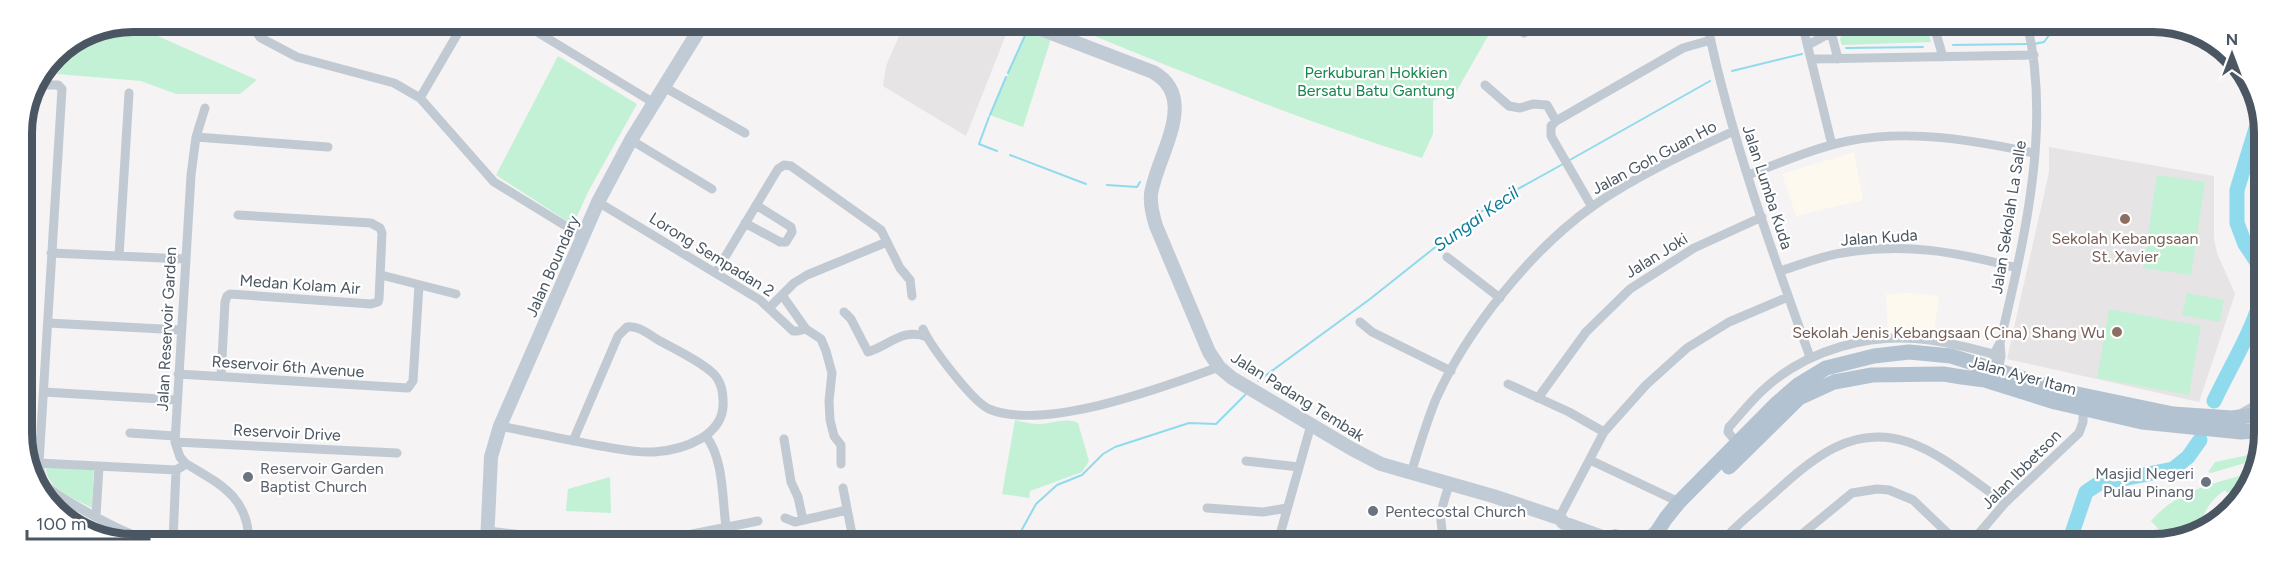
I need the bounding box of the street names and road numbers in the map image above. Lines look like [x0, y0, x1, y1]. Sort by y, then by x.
street label: Jalan Goh Guan Ho [1589, 116, 1720, 198]
street label: Jalan Lumba Kuda [1738, 123, 1797, 252]
street label: Jalan Sekolah La Salle [1987, 139, 2030, 295]
street label: Lorong Sempadan 2 [646, 208, 778, 301]
street label: Jalan Boundary [522, 212, 584, 320]
street label: Jalan Kuda [1840, 225, 1918, 250]
street label: Jalan Joki [1622, 229, 1691, 282]
street label: Jalan Reservoir Garden [153, 246, 180, 412]
street label: Medan Kolam Air [239, 271, 361, 298]
street label: Jalan Padang Tembak [1228, 348, 1368, 445]
street label: Reservoir 6th Avenue [211, 352, 365, 381]
street label: Jalan Ayer Itam [1967, 352, 2078, 399]
street label: Reservoir Drive [233, 420, 342, 445]
street label: Jalan Ibbetson [1978, 426, 2065, 513]

